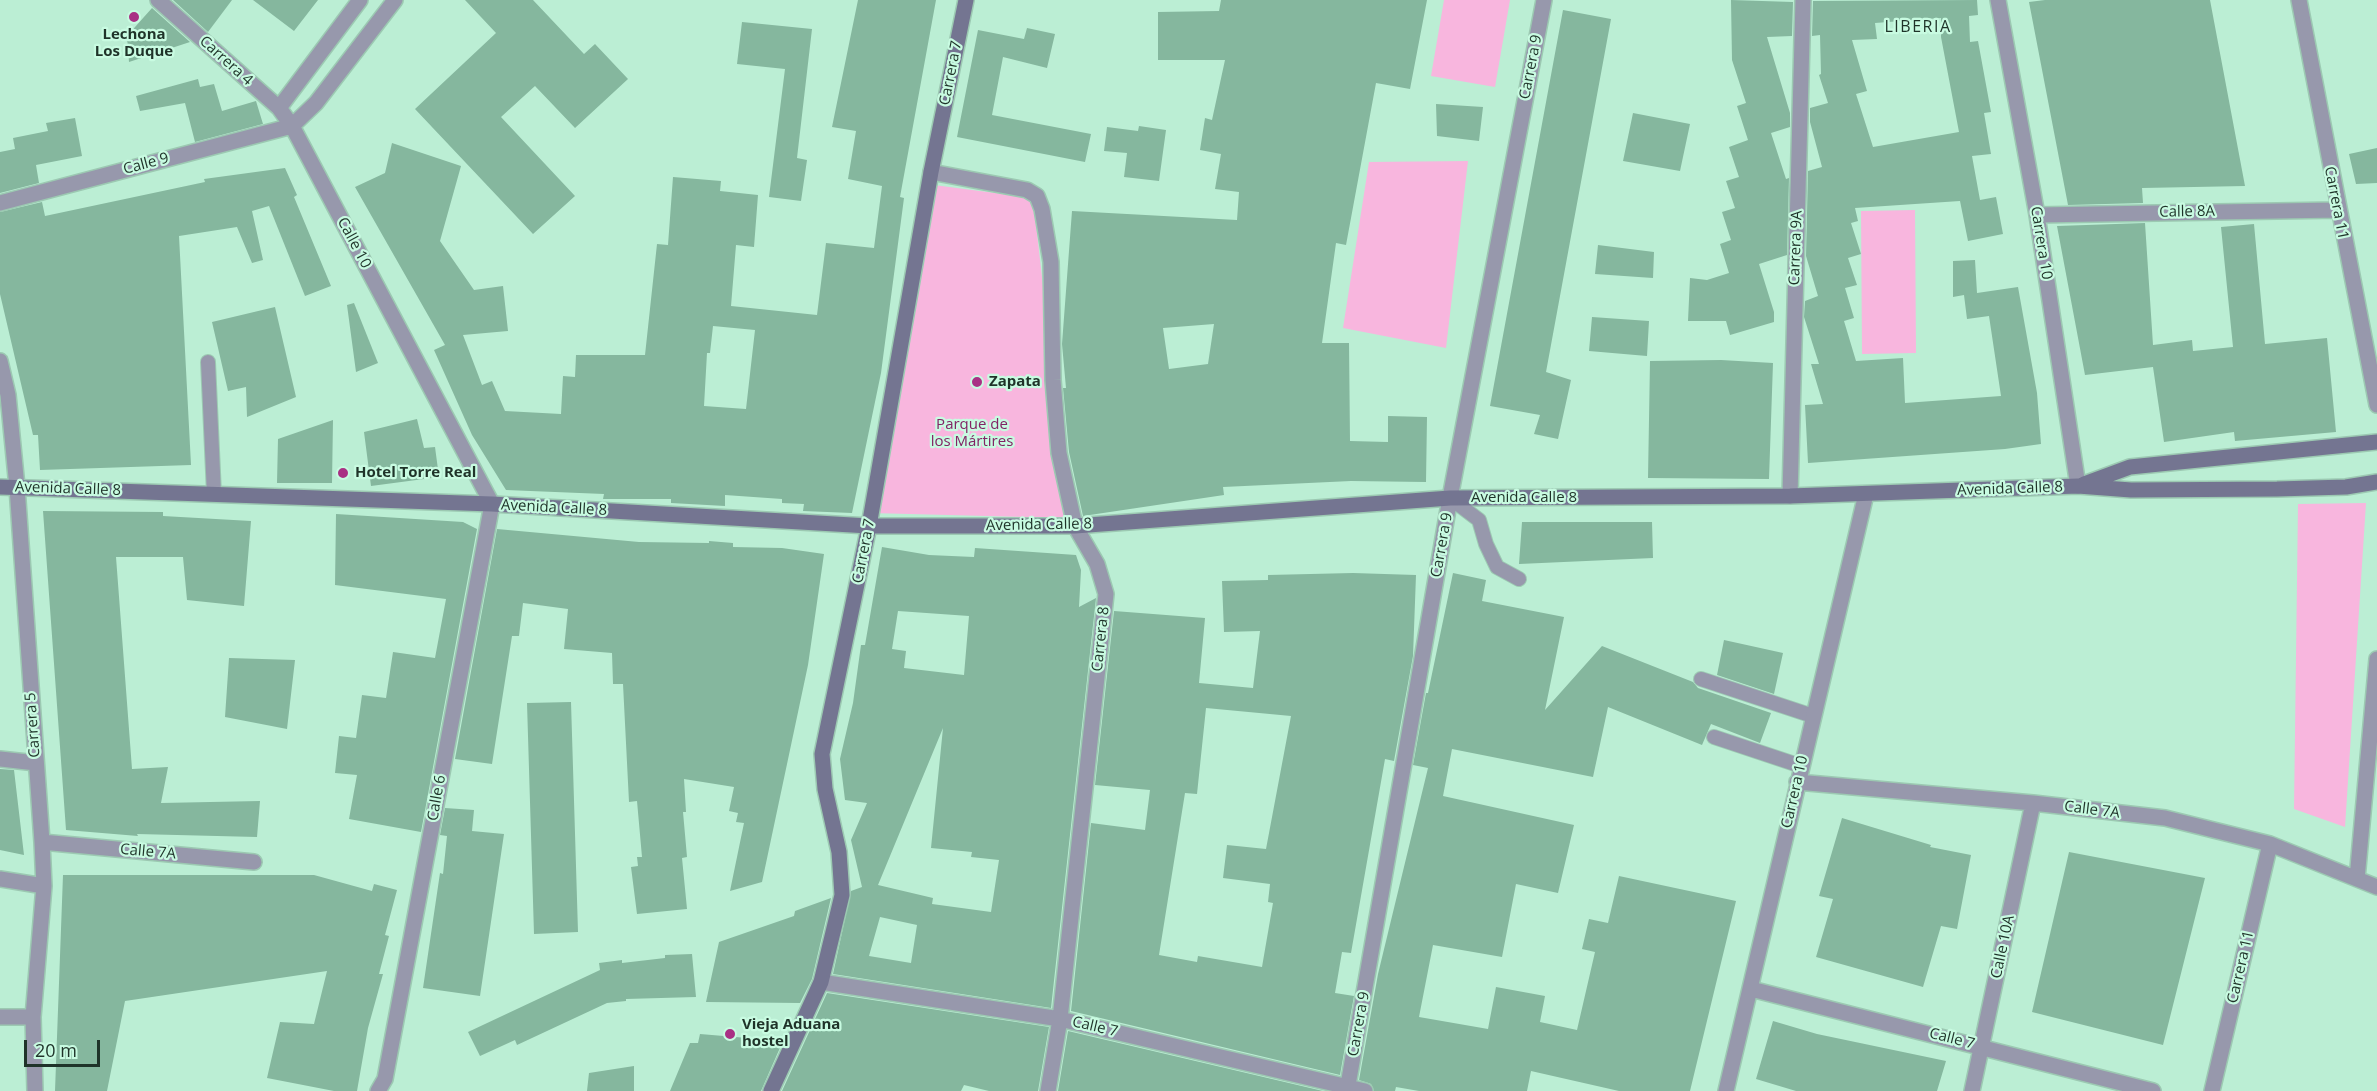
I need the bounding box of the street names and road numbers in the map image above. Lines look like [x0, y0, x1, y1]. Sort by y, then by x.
street label: Carrera 4 [196, 32, 256, 90]
street label: Carrera 9 [1516, 33, 1546, 101]
street label: Carrera 7 [936, 39, 966, 107]
street label: Calle 9 [121, 149, 171, 179]
street label: Carrera 11 [2320, 165, 2352, 241]
street label: Calle 8A [2159, 203, 2215, 221]
street label: Carrera 10 [2026, 205, 2056, 281]
street label: Carrera 9A [1786, 210, 1806, 286]
street label: Calle 10 [333, 215, 375, 271]
street label: Avenida Calle 8 [15, 478, 121, 500]
street label: Avenida Calle 8 [1957, 478, 2063, 500]
street label: Avenida Calle 8 [1471, 489, 1577, 507]
street label: Avenida Calle 8 [501, 496, 607, 520]
street label: Carrera 9 [1427, 511, 1457, 579]
street label: Avenida Calle 8 [986, 515, 1092, 535]
street label: Carrera 7 [849, 517, 879, 585]
street label: Carrera 8 [1089, 606, 1113, 672]
street label: Carrera 5 [22, 692, 44, 758]
street label: Carrera 10 [1778, 754, 1812, 830]
street label: Calle 6 [424, 774, 450, 822]
street label: Calle 7A [2063, 798, 2121, 822]
street label: Calle 7A [119, 841, 177, 863]
street label: Calle 10A [1988, 914, 2018, 980]
street label: Carrera 11 [2224, 929, 2258, 1005]
street label: Carrera 9 [1344, 990, 1374, 1058]
street label: Calle 7 [1070, 1013, 1120, 1041]
street label: Calle 7 [1927, 1025, 1977, 1053]

